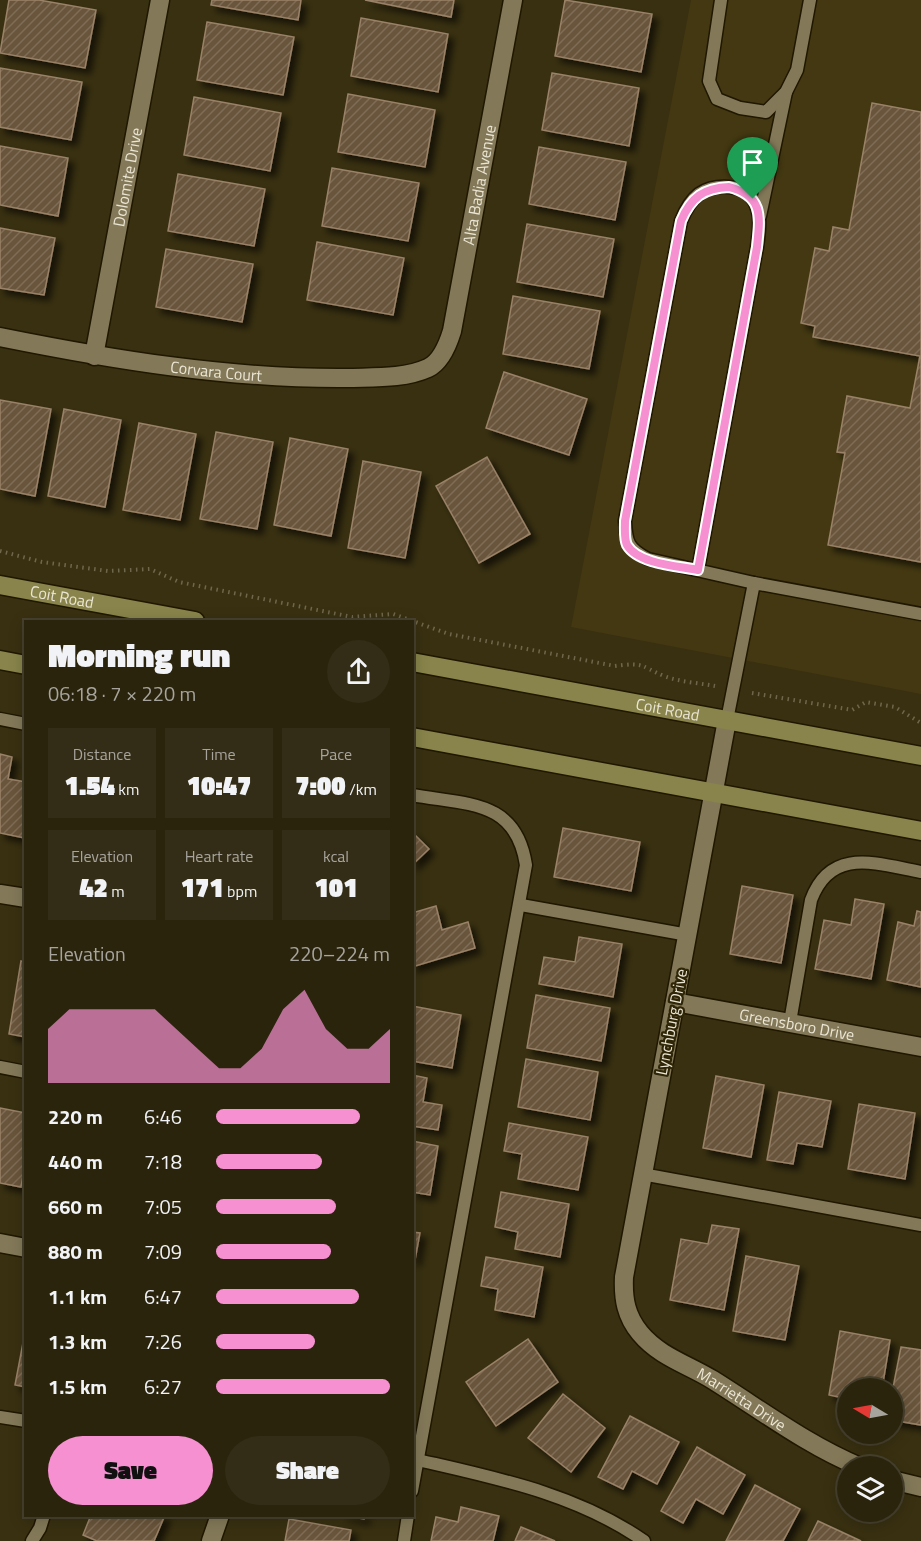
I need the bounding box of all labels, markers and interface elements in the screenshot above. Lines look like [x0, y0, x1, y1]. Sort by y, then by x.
street label: Alta Badia Avenue [456, 123, 502, 247]
street label: Dolomite Drive [106, 126, 148, 228]
pin [727, 137, 778, 199]
icon: arrive [736, 146, 769, 179]
street label: Corvara Court [169, 354, 263, 387]
street label: Coit Road [28, 579, 96, 614]
text: Morning run [48, 630, 230, 680]
button: share [327, 640, 390, 703]
text: 06:18 · 7 × 220 m [48, 678, 196, 709]
street label: Coit Road [634, 692, 701, 727]
text: Distance [73, 742, 131, 766]
text: Time [202, 742, 236, 766]
text: Pace [320, 742, 352, 766]
text: 1.54 [65, 766, 115, 805]
text: 10:47 [187, 766, 251, 805]
text: 7:00 [295, 766, 346, 805]
text: km [115, 777, 139, 801]
text: /km [346, 777, 377, 801]
text: Elevation [71, 844, 133, 868]
text: Heart rate [185, 844, 253, 868]
text: kcal [323, 844, 349, 868]
text: 42 [79, 868, 108, 907]
text: 171 [181, 868, 224, 907]
text: 101 [315, 868, 357, 907]
text: m [108, 879, 125, 903]
text: bpm [224, 879, 257, 903]
text: Elevation [48, 938, 126, 969]
text: 220–224 m [289, 938, 390, 969]
street label: Lynchburg Drive [649, 967, 693, 1077]
street label: Greensboro Drive [737, 1002, 857, 1047]
text: 220 m [48, 1101, 103, 1132]
text: 6:46 [144, 1101, 182, 1132]
text: 440 m [48, 1146, 103, 1177]
text: 7:18 [144, 1146, 182, 1177]
text: 660 m [48, 1191, 103, 1222]
text: 7:05 [144, 1191, 182, 1222]
text: 880 m [48, 1236, 103, 1267]
text: 7:09 [144, 1236, 182, 1267]
text: 1.1 km [48, 1281, 107, 1312]
text: 6:47 [144, 1281, 182, 1312]
text: 1.3 km [48, 1326, 107, 1357]
text: 7:26 [144, 1326, 182, 1357]
street label: Marrietta Drive [693, 1361, 791, 1437]
text: 1.5 km [48, 1371, 107, 1402]
text: 6:27 [144, 1371, 182, 1402]
north arrow [837, 1378, 903, 1444]
map controls [837, 1378, 903, 1522]
button: Save [48, 1436, 213, 1505]
button: Share [225, 1436, 390, 1505]
button: layers [837, 1456, 903, 1522]

